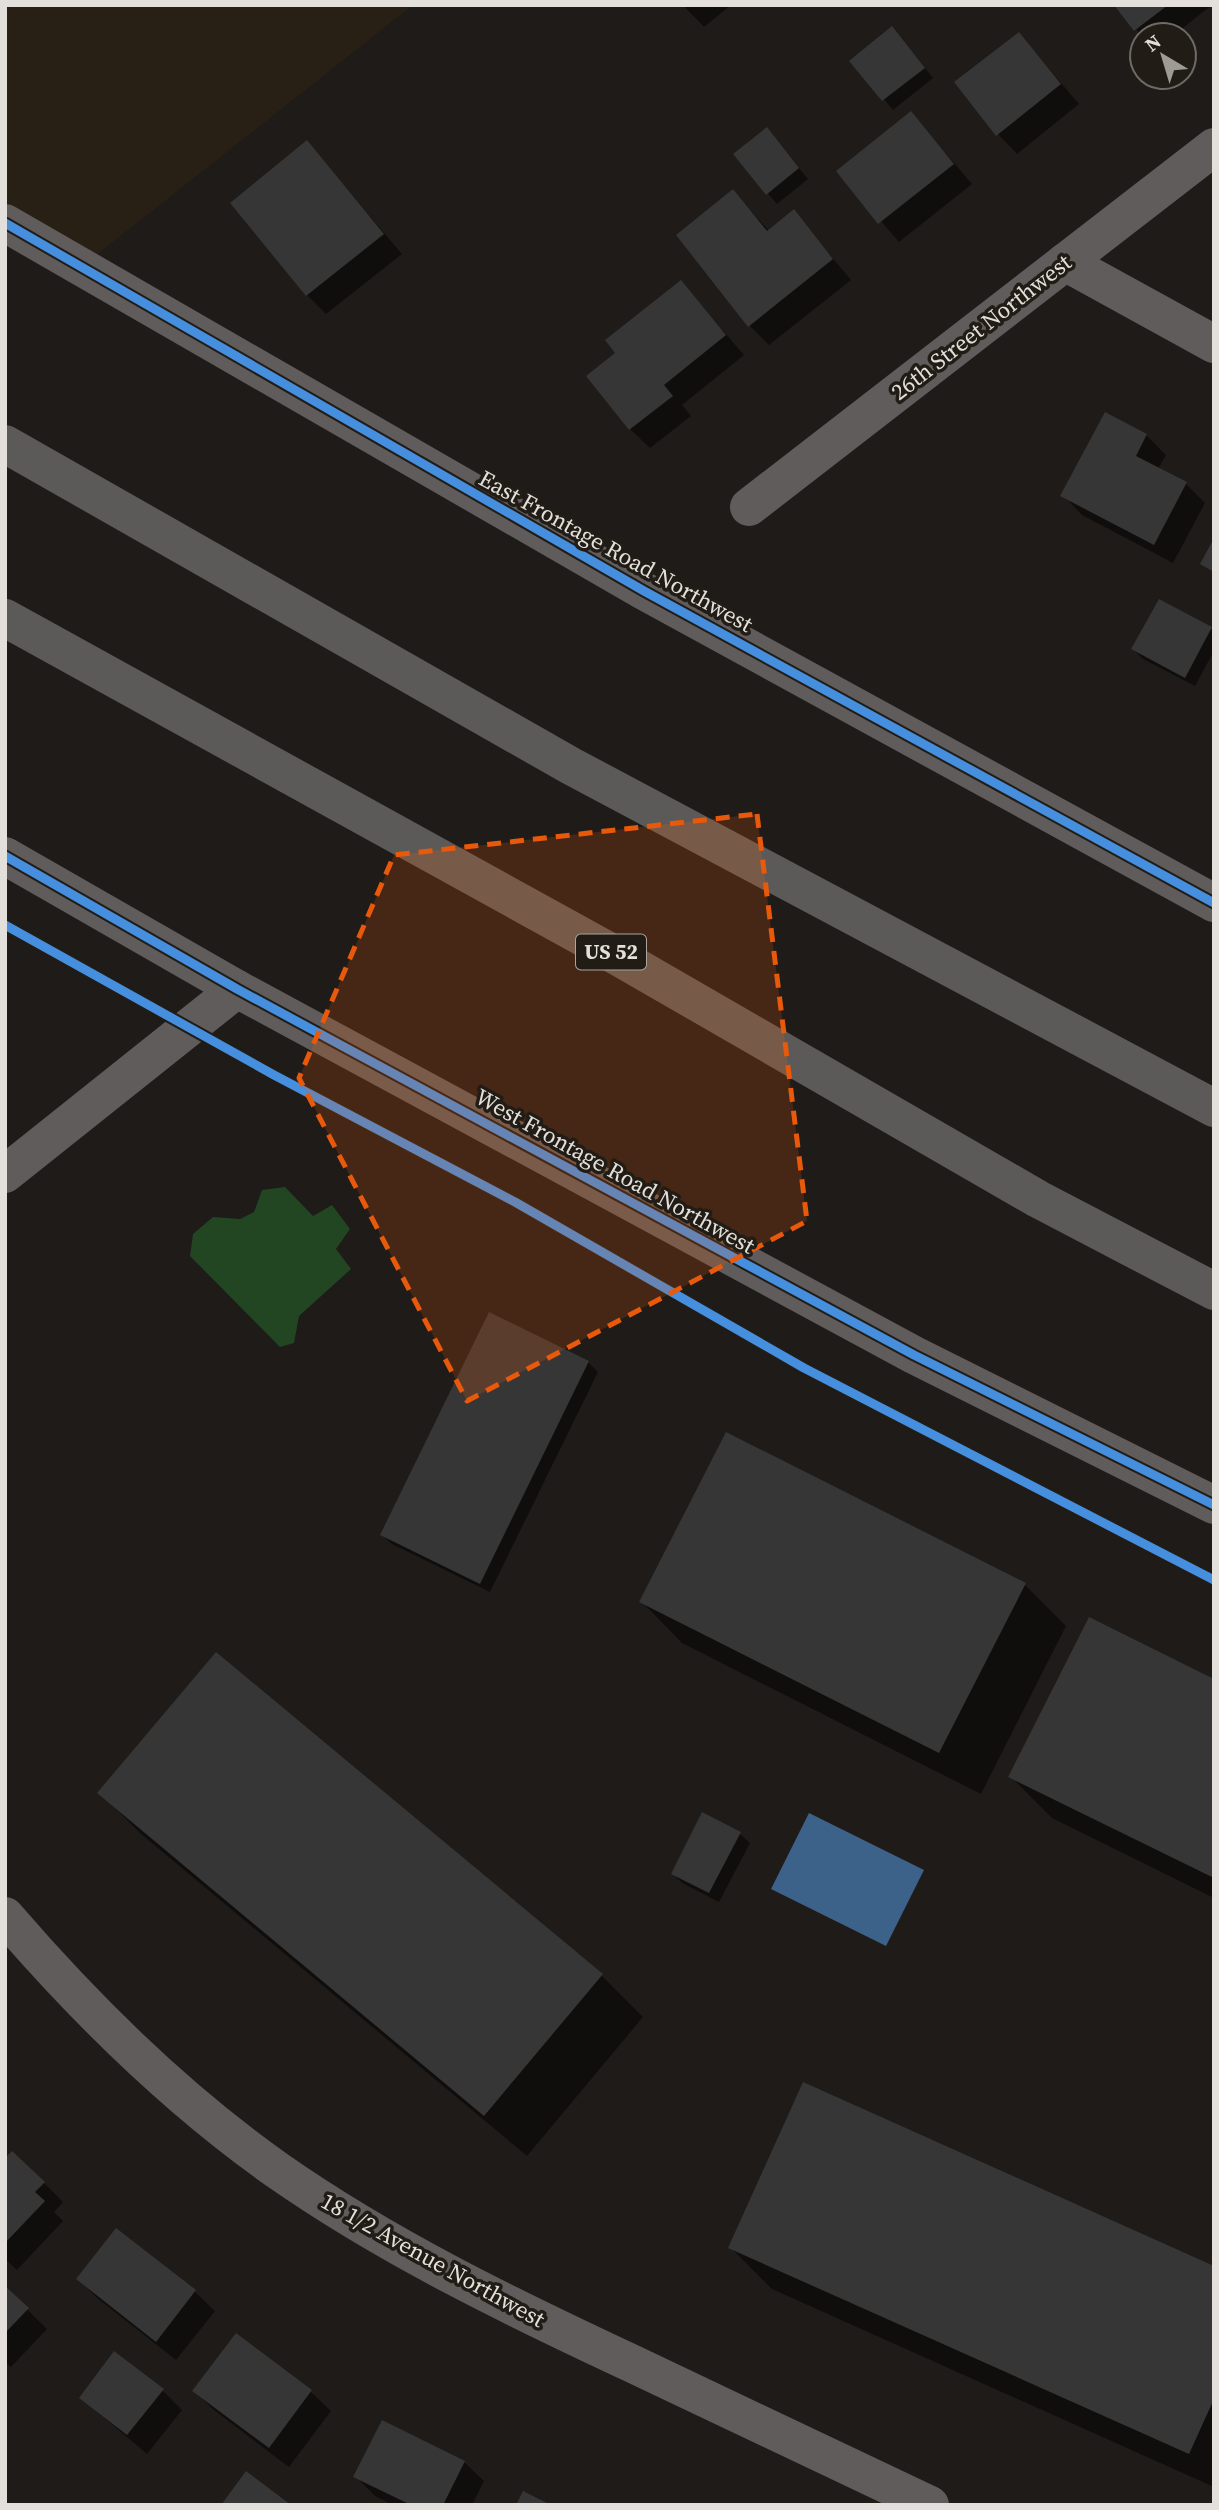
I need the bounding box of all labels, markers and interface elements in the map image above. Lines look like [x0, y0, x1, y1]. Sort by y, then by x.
north arrow [1128, 21, 1198, 91]
text: N [1139, 28, 1166, 57]
street label: 26th Street Northwest [884, 246, 1078, 408]
street label: East Frontage Road Northwest [473, 462, 759, 640]
road number: US 52 [576, 934, 646, 970]
street label: West Frontage Road Northwest [469, 1081, 761, 1262]
street label: 18 1/2 Avenue Northwest [315, 2185, 551, 2335]

